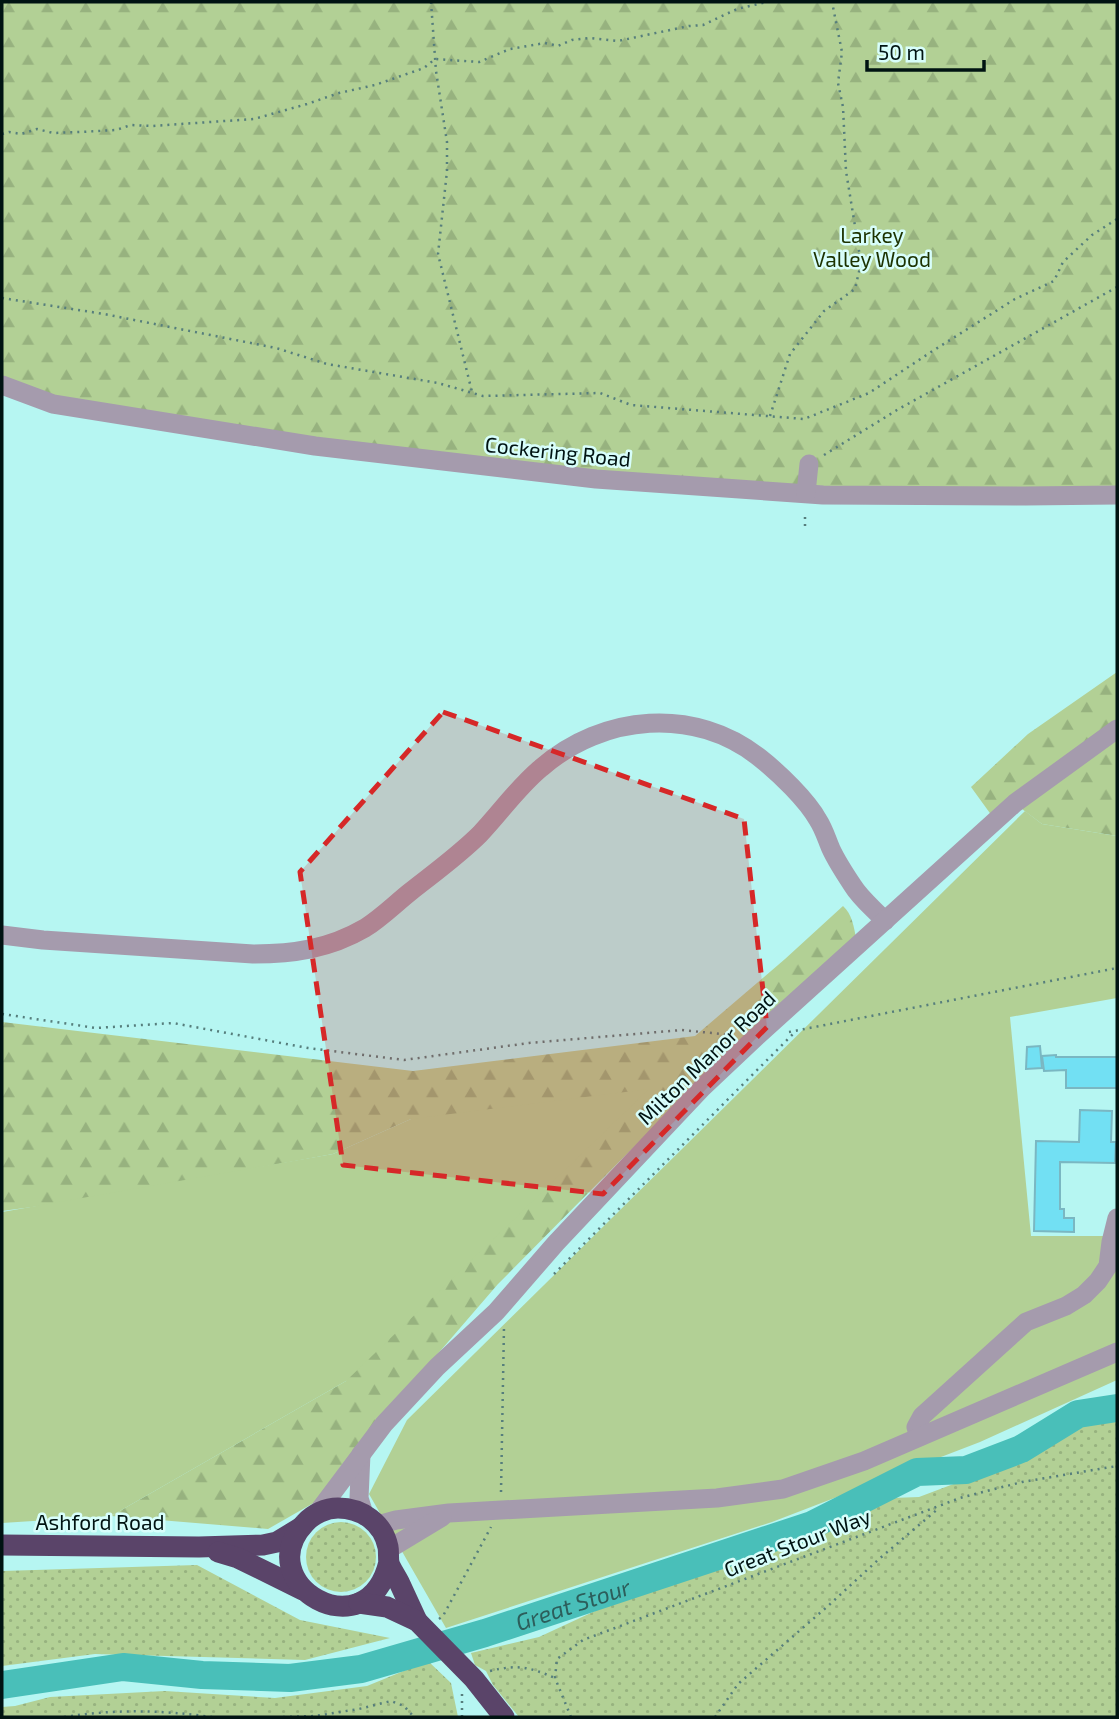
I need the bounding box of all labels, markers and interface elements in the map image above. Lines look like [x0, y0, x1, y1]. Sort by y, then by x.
scale bar [867, 28, 984, 72]
text: 50 m [878, 39, 925, 64]
park label: Larkey Valley Wood [813, 222, 931, 271]
street label: Cockering Road [484, 431, 632, 471]
street label: Milton Manor Road [632, 985, 780, 1129]
street label: Great Stour Way [720, 1503, 874, 1581]
street label: Ashford Road [36, 1509, 164, 1534]
water label: Great Stour [512, 1572, 635, 1636]

